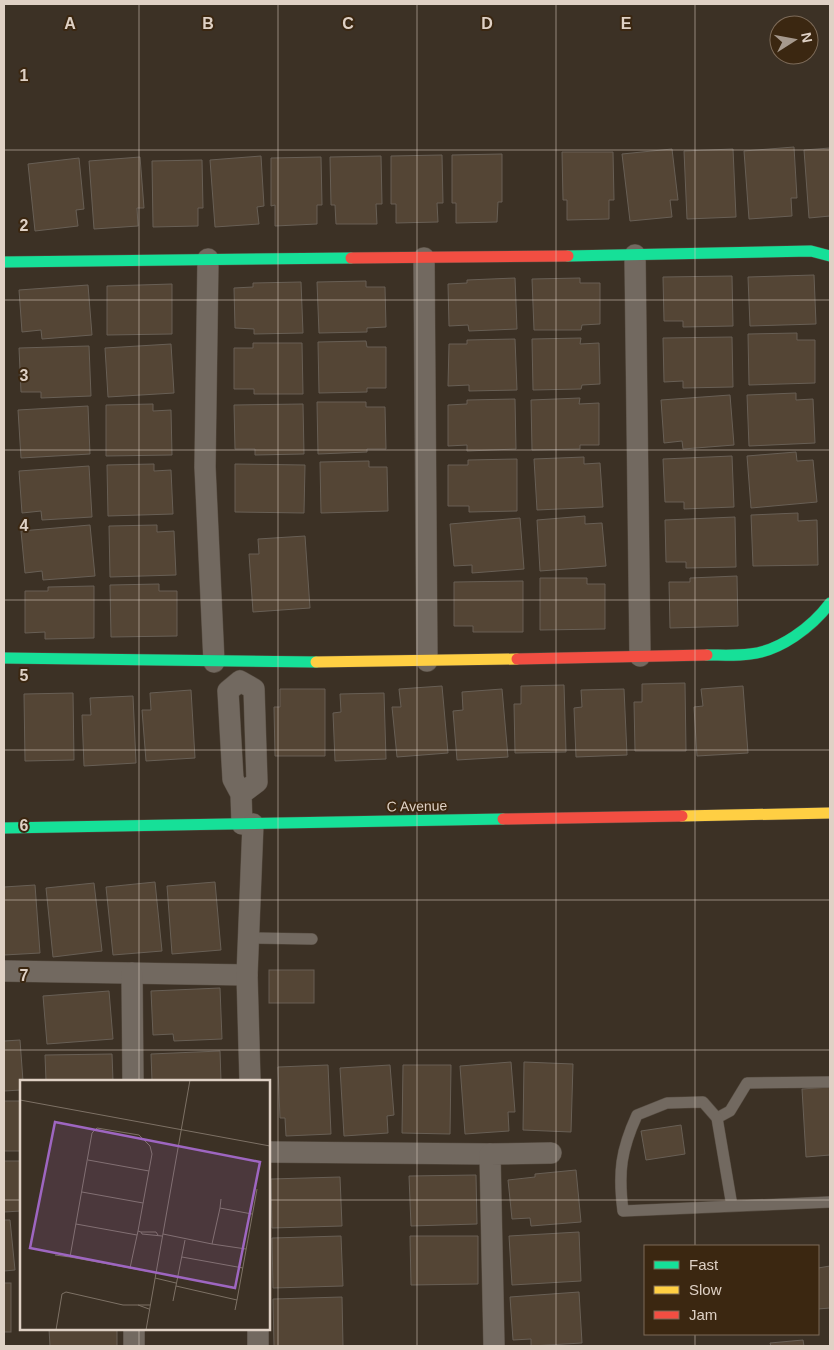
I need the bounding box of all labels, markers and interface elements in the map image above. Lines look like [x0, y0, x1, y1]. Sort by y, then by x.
text: A [64, 15, 76, 32]
text: B [202, 15, 214, 32]
text: C [342, 15, 354, 32]
text: D [481, 15, 493, 32]
text: E [621, 15, 632, 32]
north arrow [769, 15, 819, 65]
text: N [798, 31, 816, 44]
text: 1 [20, 67, 29, 84]
text: 2 [20, 217, 29, 234]
text: 3 [20, 367, 29, 384]
text: 4 [20, 517, 29, 534]
text: 5 [20, 667, 29, 684]
street label: C Avenue [387, 797, 448, 815]
text: 6 [20, 817, 29, 834]
text: 7 [20, 967, 29, 984]
inset map [20, 1080, 270, 1330]
legend [644, 1245, 819, 1335]
text: Fast [689, 1256, 719, 1273]
text: Slow [689, 1281, 722, 1298]
text: Jam [689, 1306, 717, 1323]

